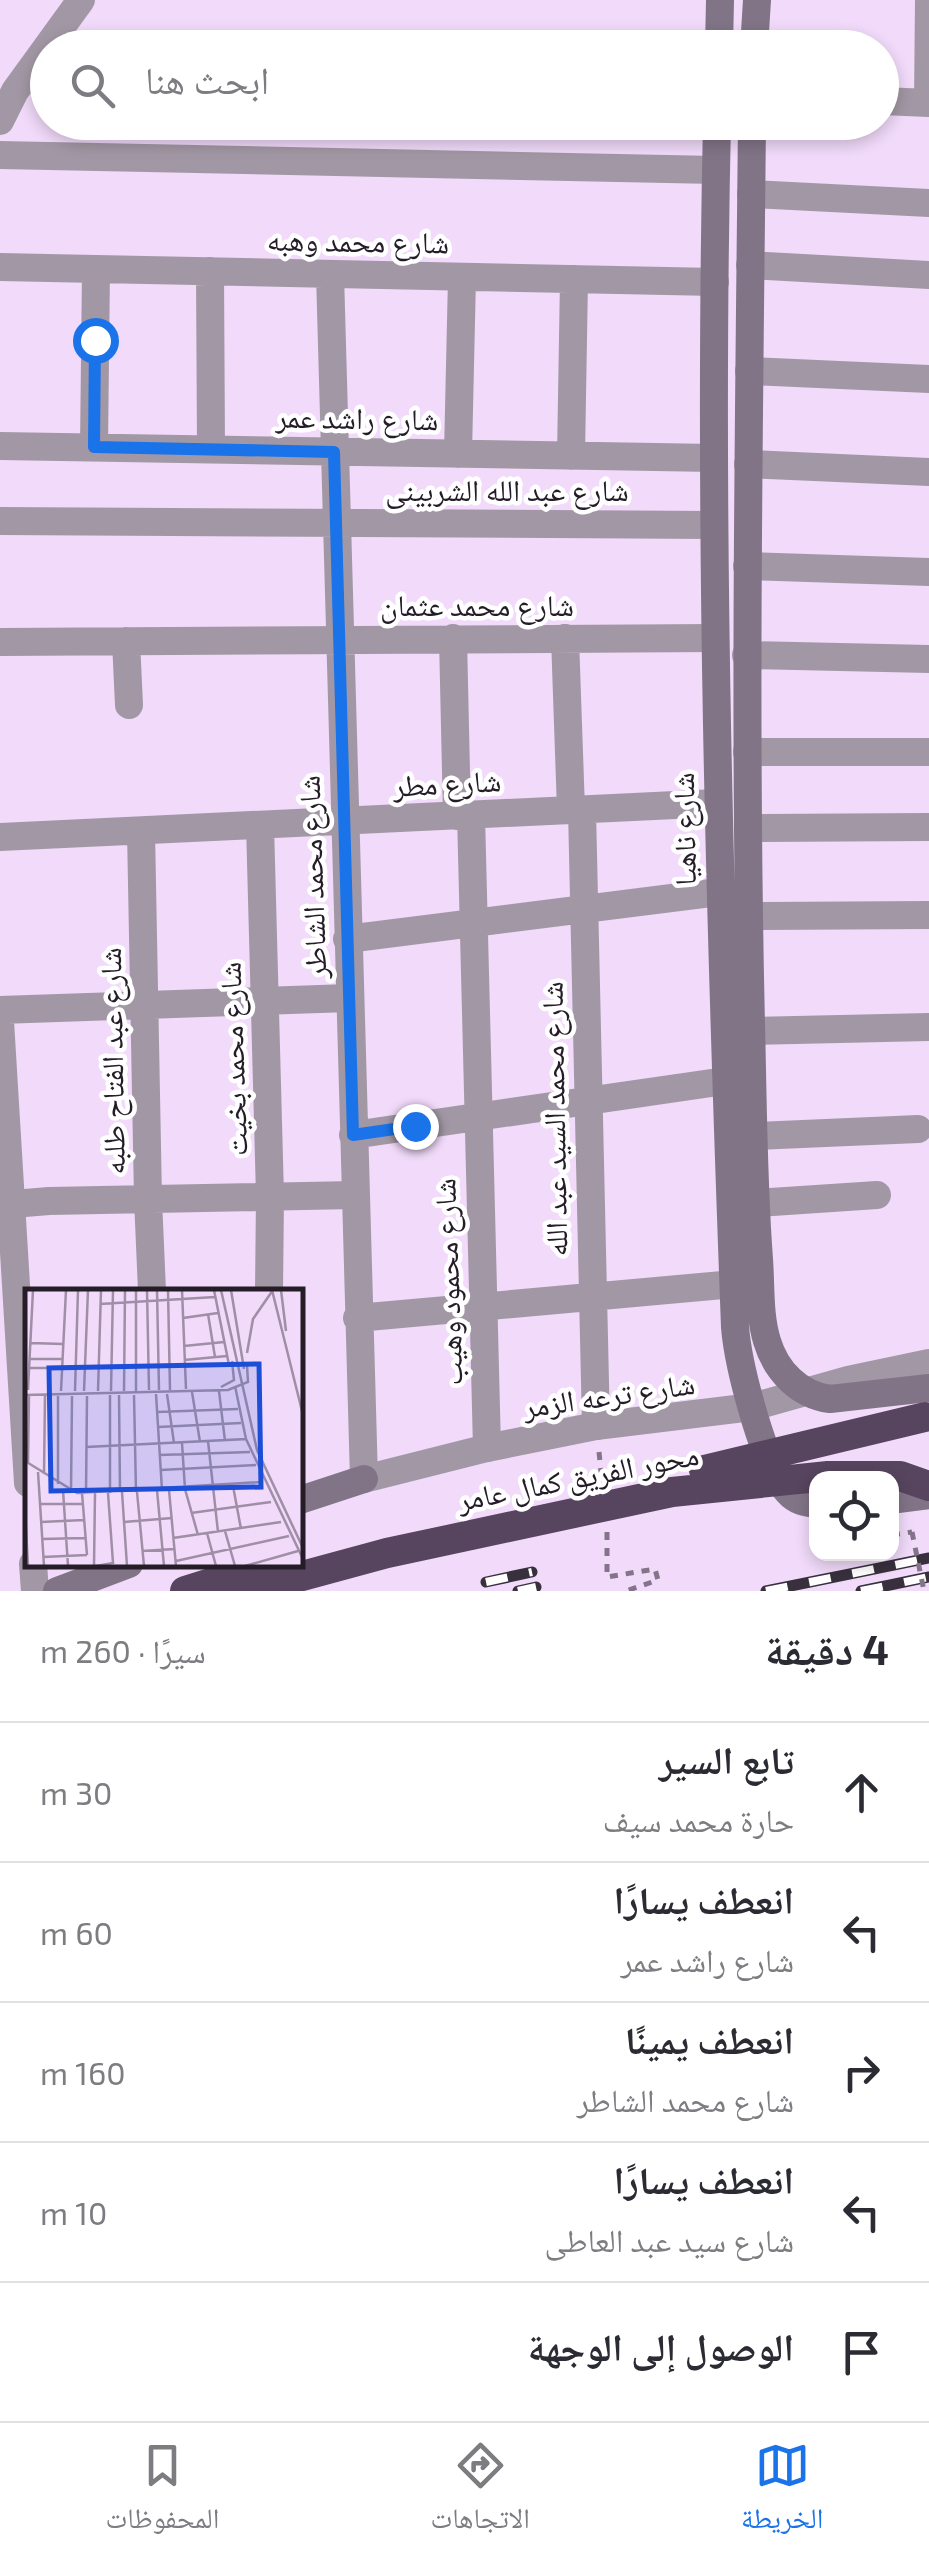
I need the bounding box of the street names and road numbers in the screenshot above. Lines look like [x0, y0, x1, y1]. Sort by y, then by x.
street label: شارع محمد وهبه [267, 220, 449, 263]
street label: شارع راشد عمر [274, 398, 439, 439]
street label: شارع عبد الله الشربينى [385, 471, 629, 510]
street label: شارع محمد عثمان [380, 586, 574, 625]
street label: شارع مطر [391, 761, 502, 806]
street label: شارع ناهيا [664, 772, 705, 886]
street label: شارع محمد الشاطر [289, 775, 336, 980]
street label: شارع عبد الفتاح طلبه [91, 947, 134, 1175]
street label: شارع محمد بخيت [211, 961, 256, 1157]
street label: شارع محمد السيد عبد الله [533, 981, 576, 1257]
street label: شارع محمود وهيب [425, 1178, 472, 1386]
street label: شارع ترعه الزمر [520, 1364, 697, 1427]
street label: محور الفريق كمال عامر [453, 1435, 702, 1519]

